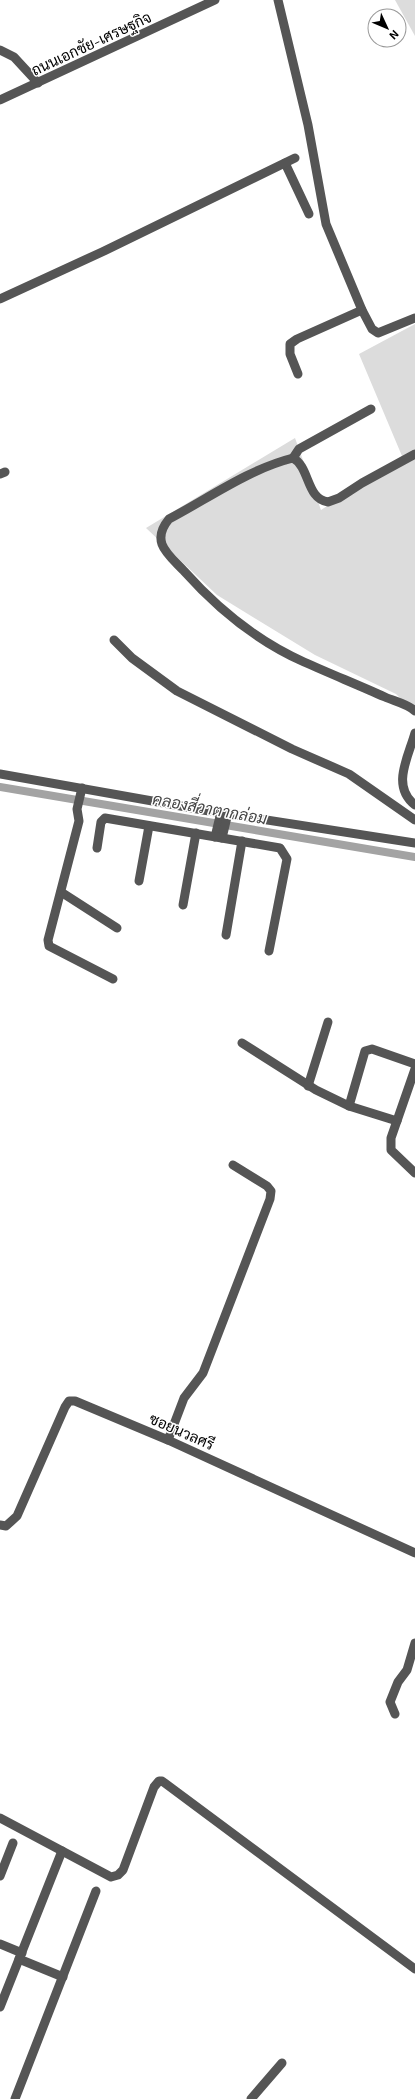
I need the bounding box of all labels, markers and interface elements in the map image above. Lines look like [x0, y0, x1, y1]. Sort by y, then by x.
street label: ถนนเอกชัย-เศรษฐกิจ [28, 7, 155, 81]
north arrow [367, 8, 407, 48]
text: N [387, 28, 402, 43]
water label: คลองสี่วาตากล่อม [151, 785, 270, 827]
street label: ซอยนวลศรี [147, 1409, 217, 1453]

